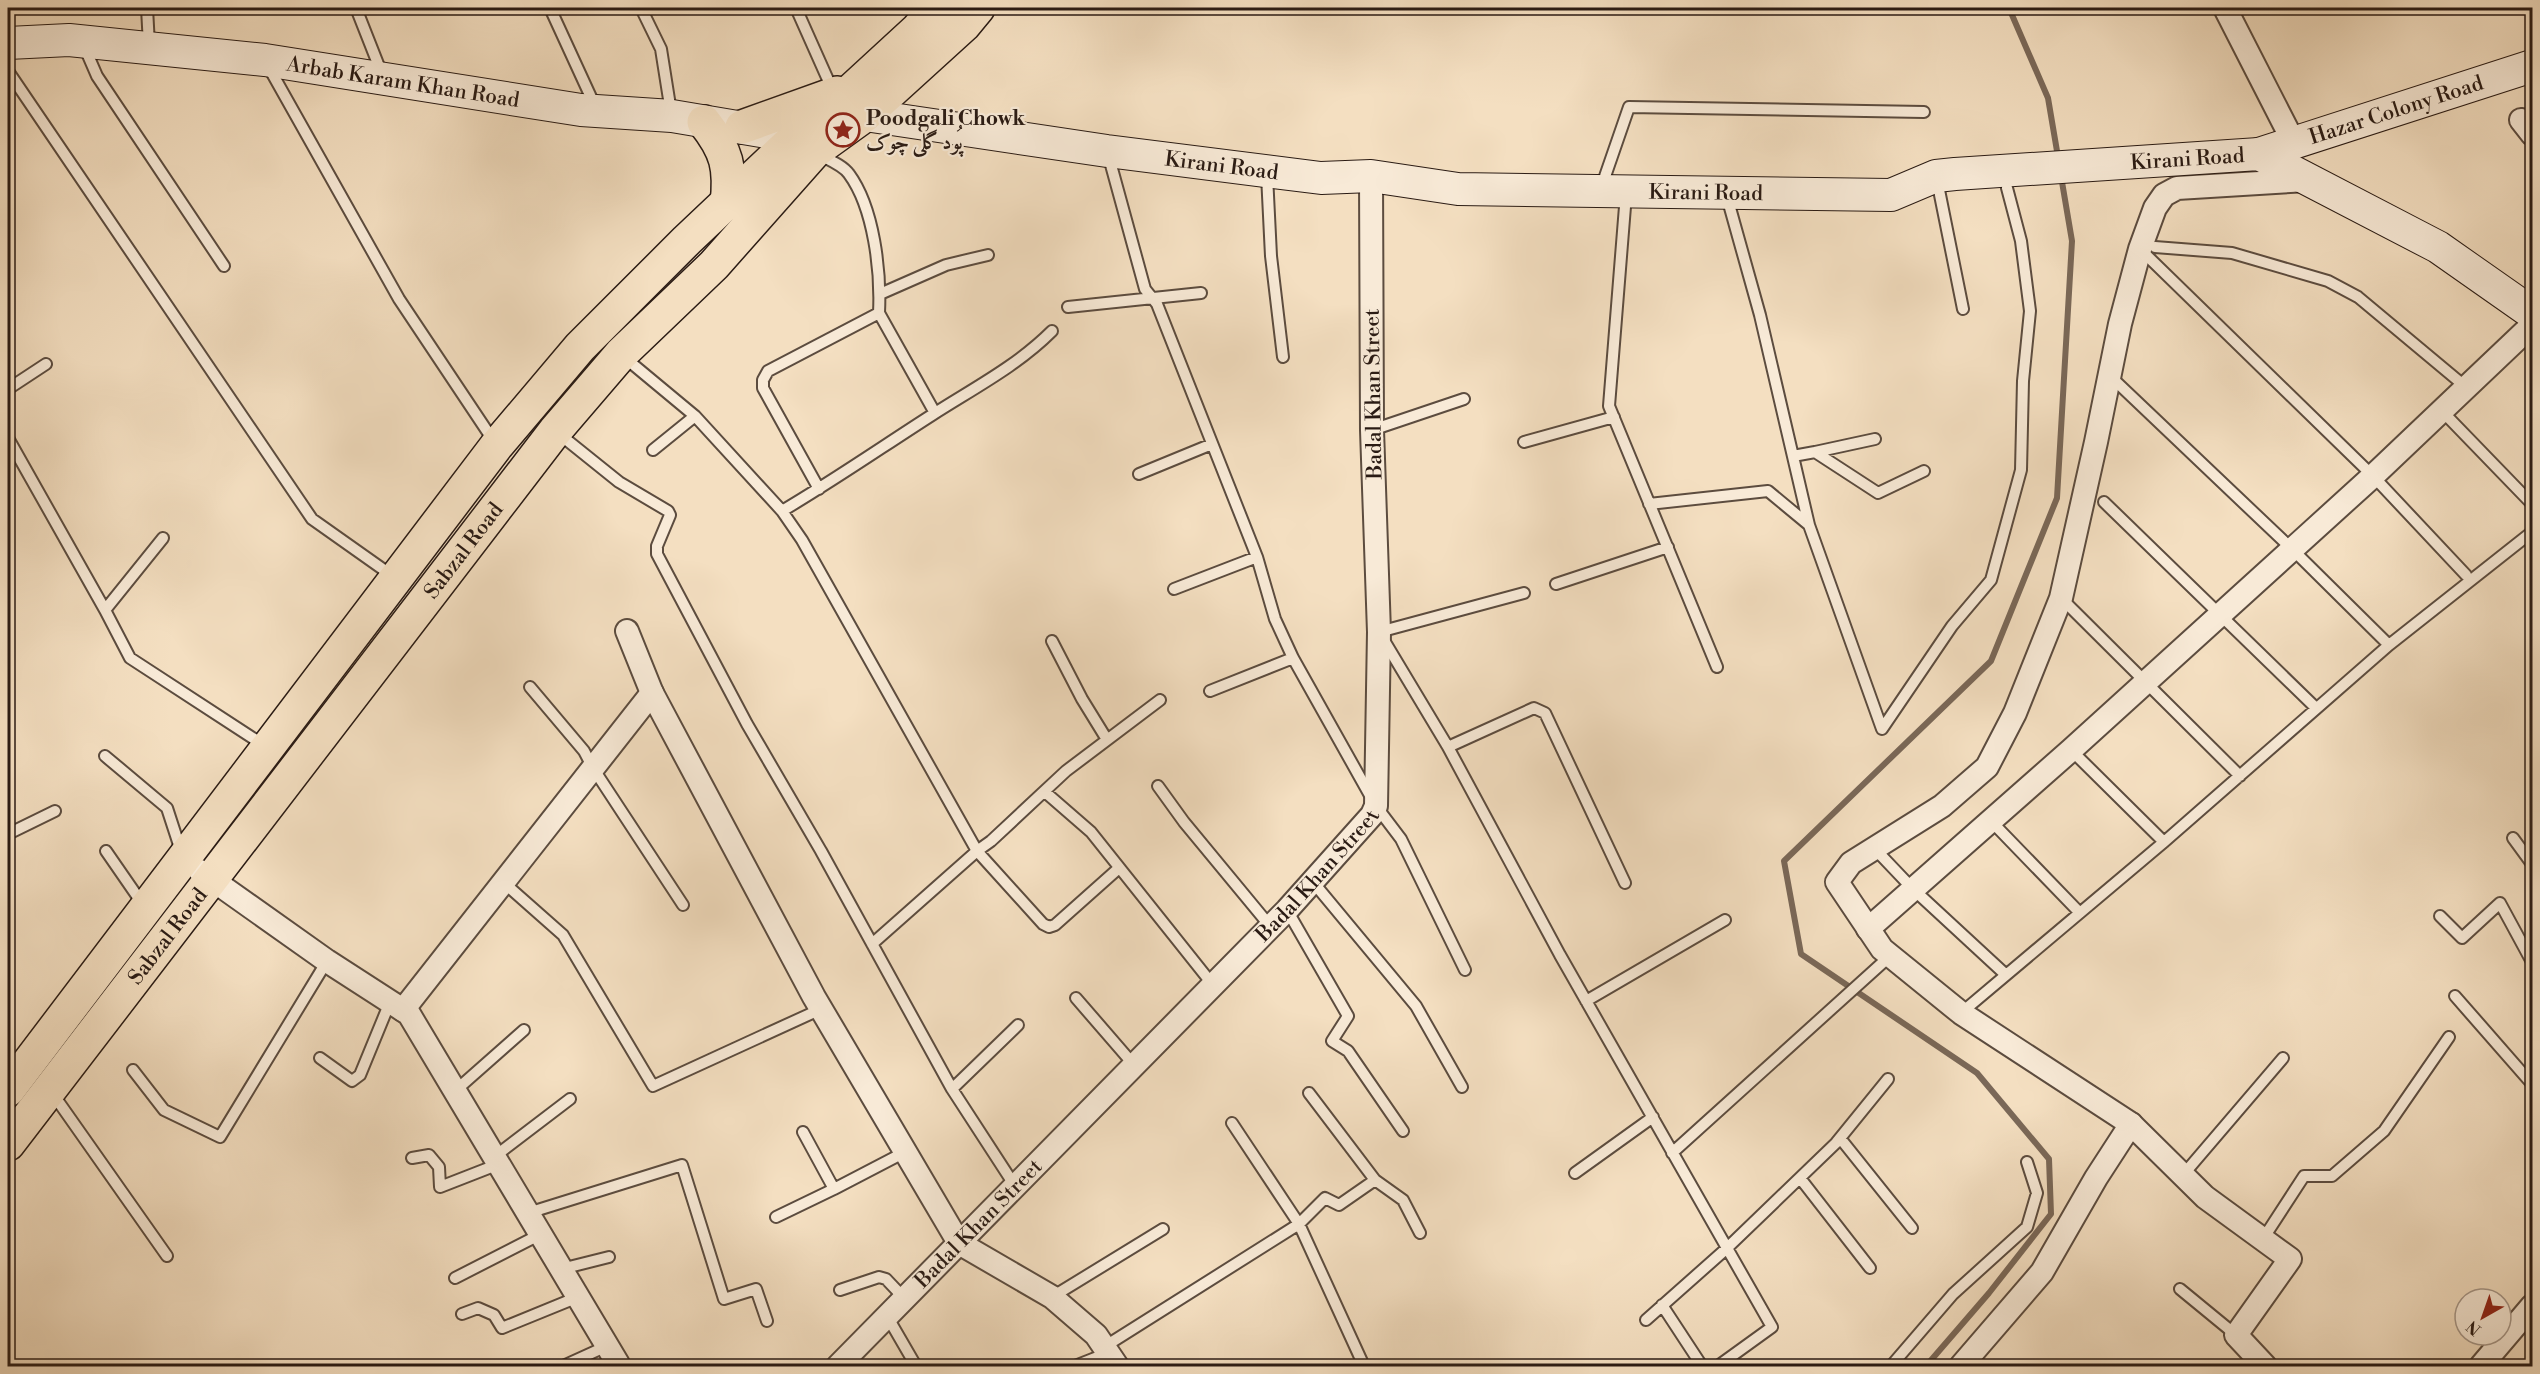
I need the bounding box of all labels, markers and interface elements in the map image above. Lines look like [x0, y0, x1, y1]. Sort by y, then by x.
street label: Arbab Karam Khan Road [284, 51, 521, 114]
street label: Hazar Colony Road [2306, 71, 2487, 151]
place label: Poodgali Chowk پُود گلی چوک [866, 106, 1026, 158]
place icon: Poodgali Chowk پُود گلی چوک [825, 112, 861, 148]
street label: Kirani Road [2129, 143, 2245, 176]
street label: Kirani Road [1163, 146, 1280, 187]
street label: Kirani Road [1648, 180, 1763, 207]
street label: Badal Khan Street [1360, 308, 1389, 481]
street label: Sabzal Road [419, 498, 509, 605]
street label: Badal Khan Street [1250, 806, 1387, 949]
street label: Sabzal Road [123, 883, 214, 990]
street label: Badal Khan Street [909, 1154, 1049, 1295]
north arrow [2453, 1287, 2513, 1347]
text: N [2462, 1316, 2485, 1339]

